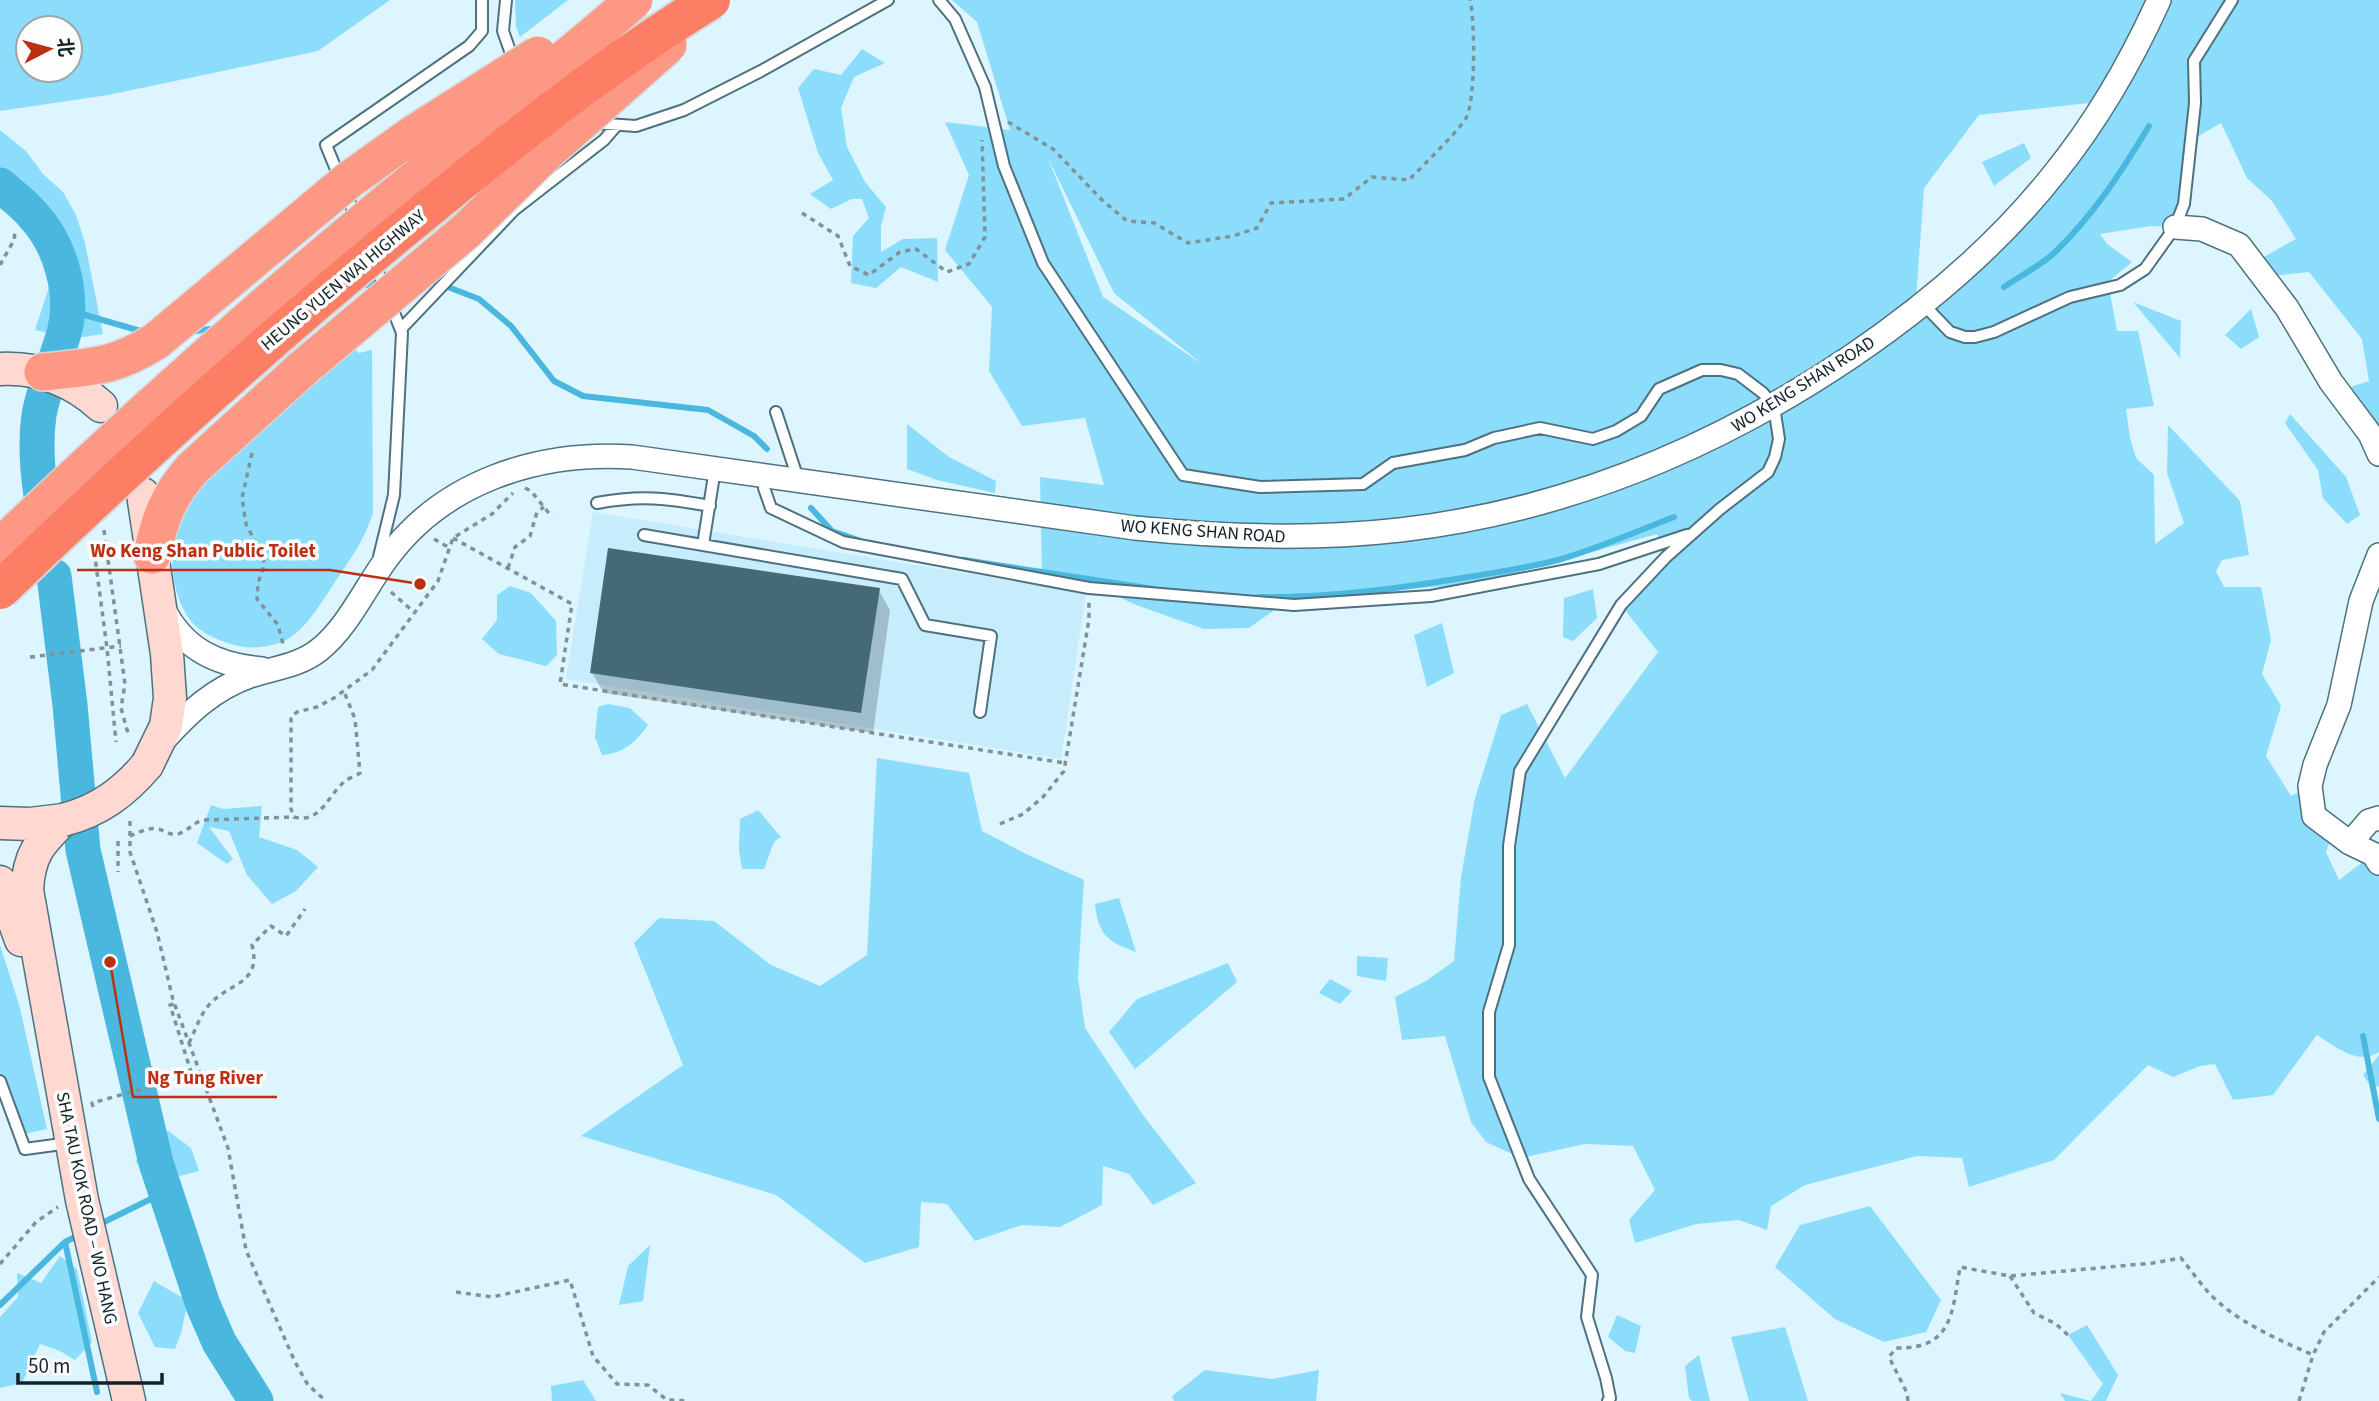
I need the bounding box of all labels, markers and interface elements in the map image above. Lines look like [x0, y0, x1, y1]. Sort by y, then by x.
north arrow [14, 14, 84, 84]
text: 北 [50, 37, 79, 58]
street label: HEUNG YUEN WAI HIGHWAY [256, 204, 431, 357]
street label: WO KENG SHAN ROAD [1727, 330, 1880, 439]
street label: WO KENG SHAN ROAD [1120, 513, 1286, 550]
callout: Wo Keng Shan Public Toilet [77, 530, 330, 570]
text: Wo Keng Shan Public Toilet [90, 538, 316, 565]
callout: Ng Tung River [133, 1057, 277, 1097]
text: Ng Tung River [147, 1065, 263, 1092]
street label: SHA TAU KOK ROAD – WO HANG [50, 1090, 123, 1327]
scale bar [18, 1342, 161, 1386]
text: 50 m [28, 1351, 70, 1381]

